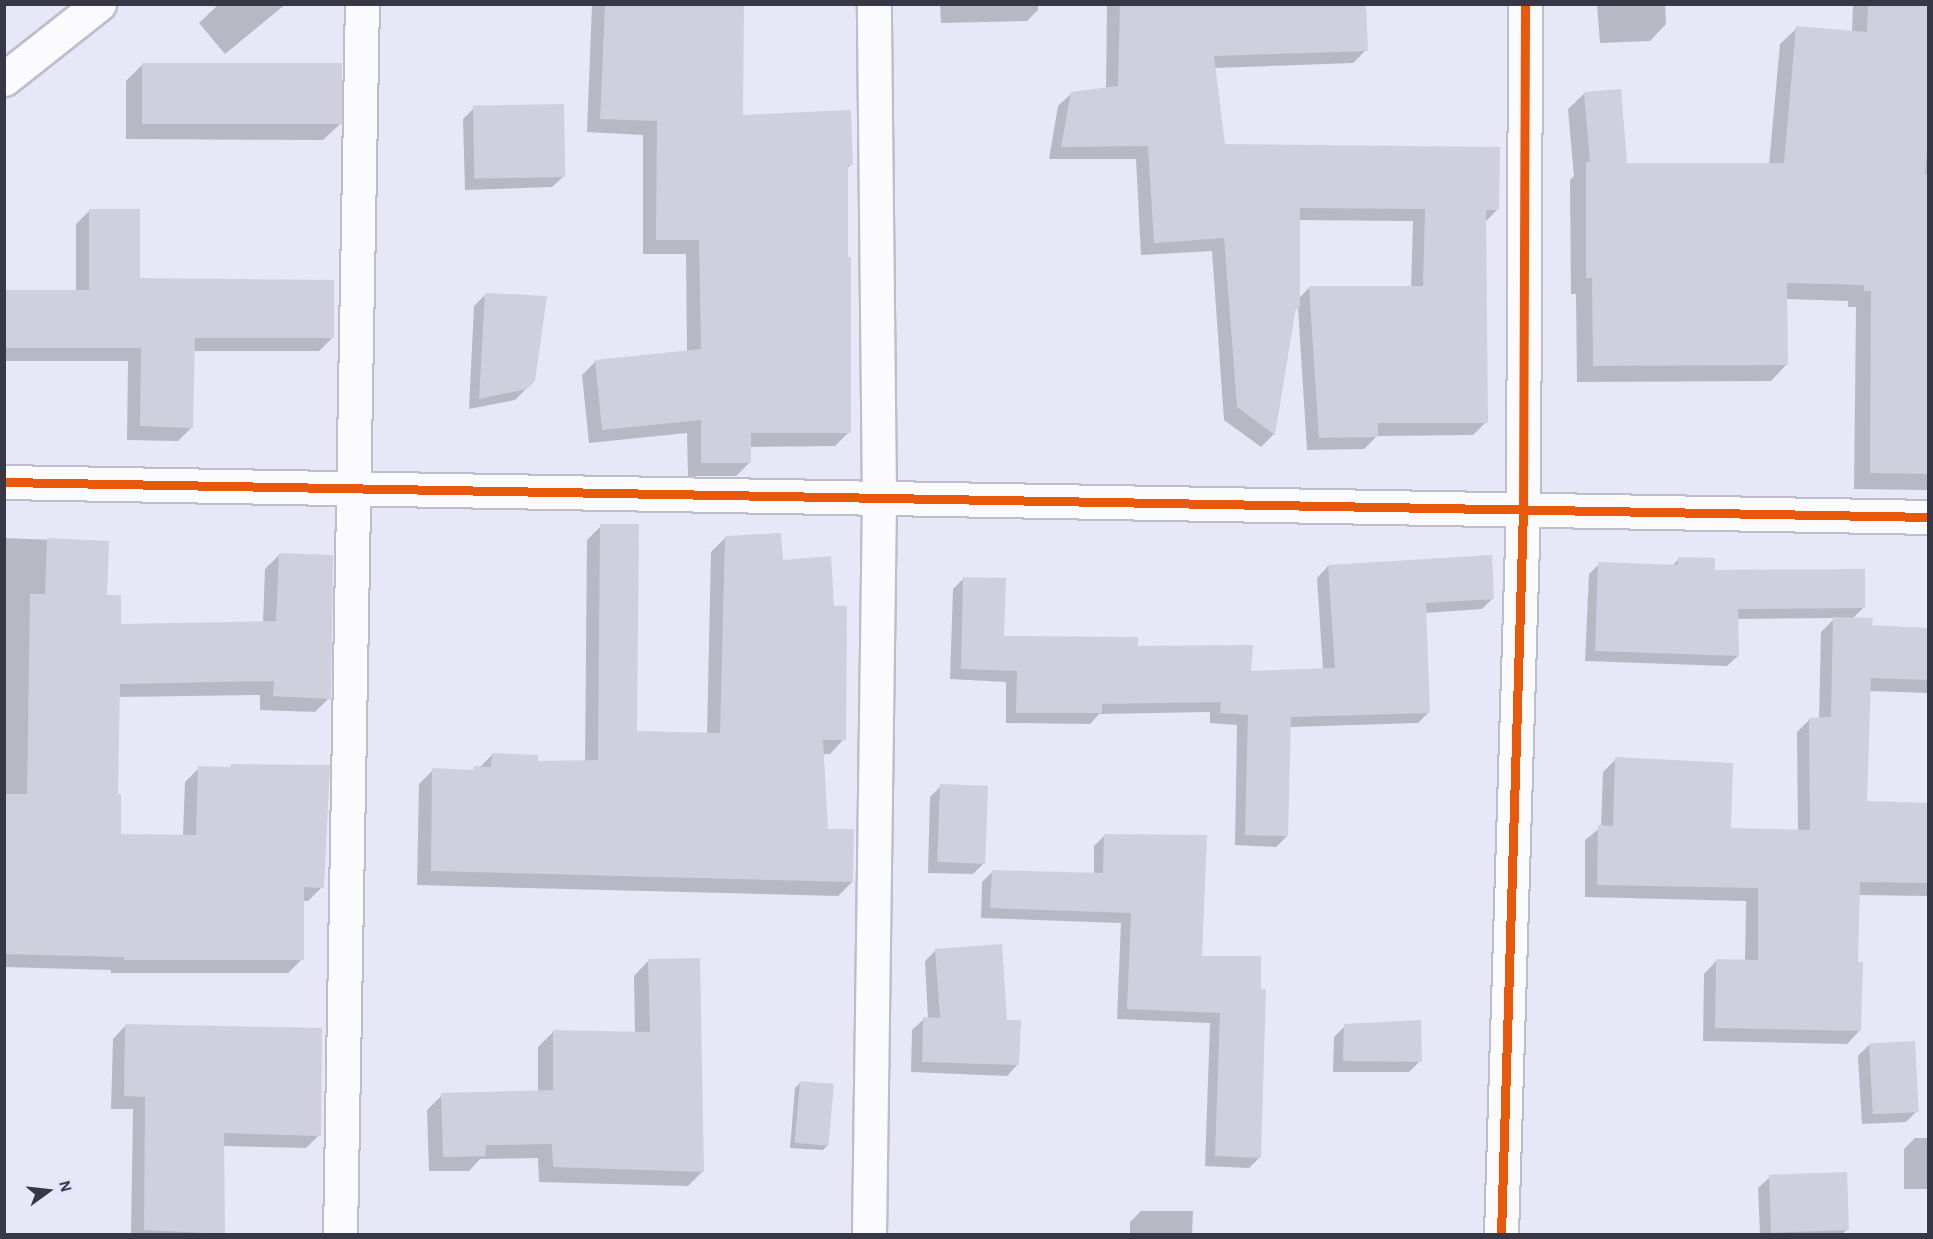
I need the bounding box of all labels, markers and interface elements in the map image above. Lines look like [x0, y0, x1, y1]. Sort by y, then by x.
north arrow [18, 1161, 78, 1221]
text: N [56, 1179, 75, 1194]

